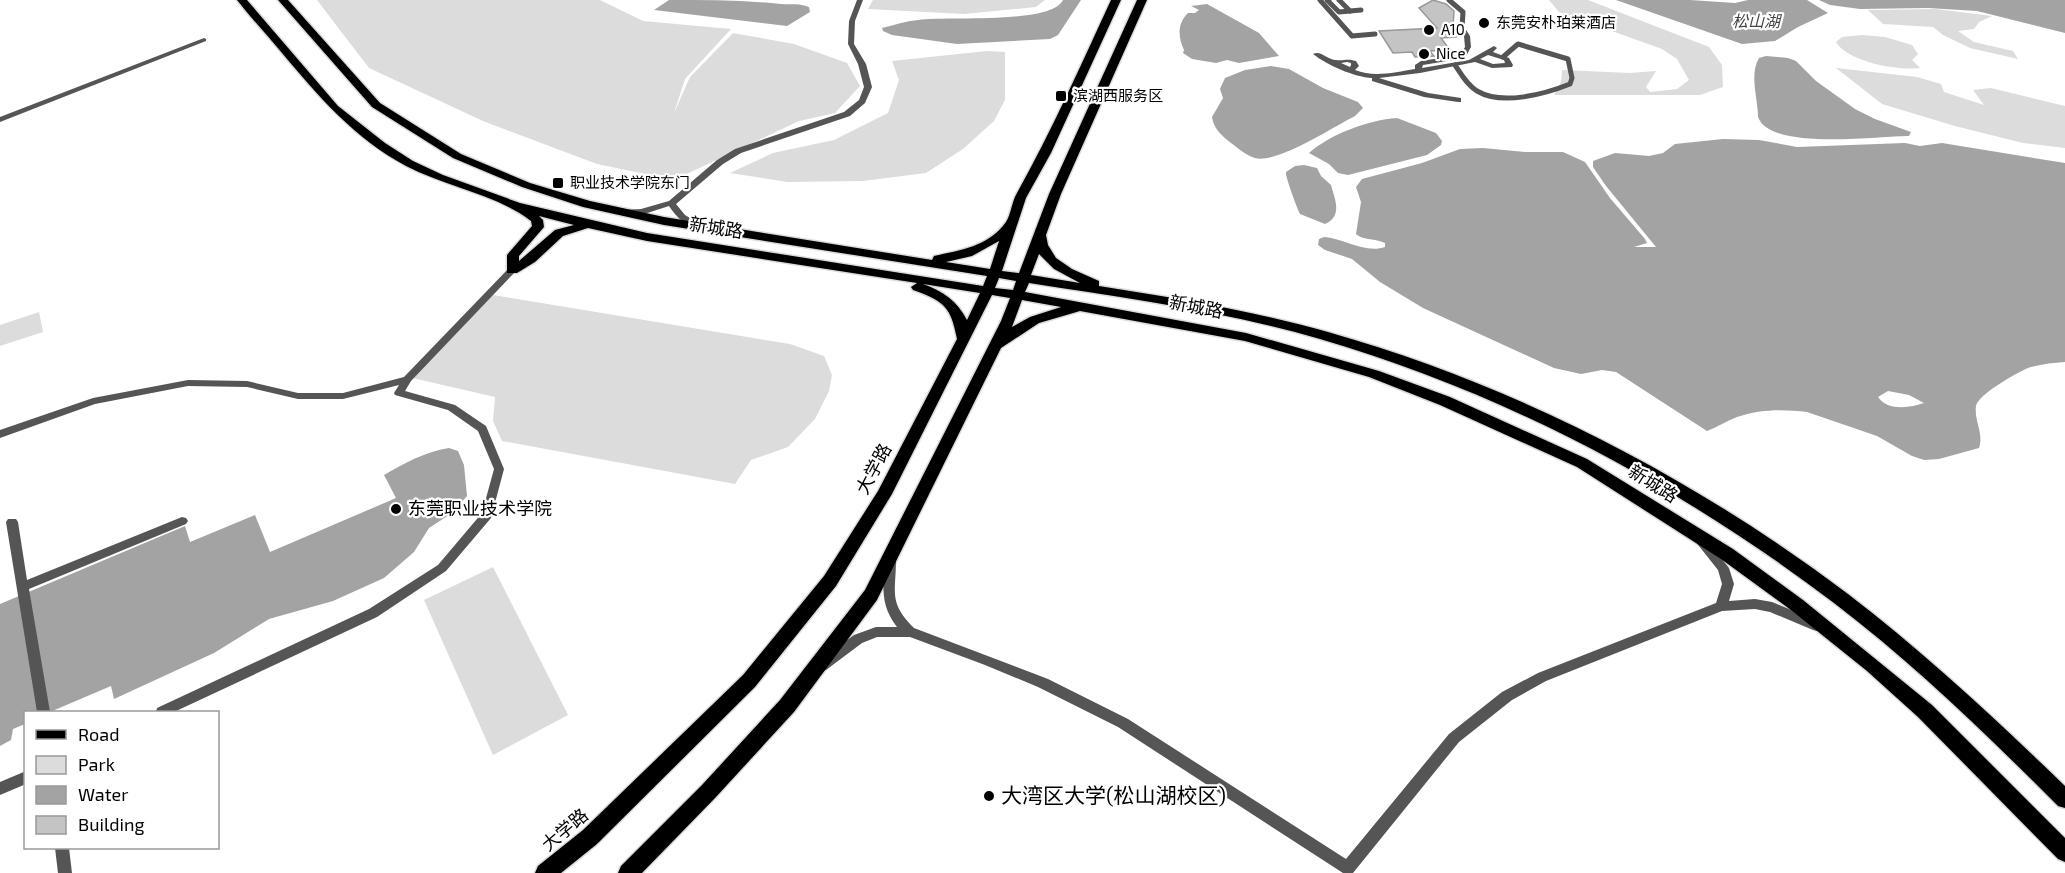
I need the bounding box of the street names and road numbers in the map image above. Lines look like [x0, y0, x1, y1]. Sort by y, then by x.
street label: 新城路 [688, 212, 745, 242]
street label: 新城路 [1168, 290, 1225, 322]
street label: 大学路 [851, 440, 896, 498]
street label: 新城路 [1625, 460, 1682, 507]
street label: 大学路 [537, 803, 592, 855]

